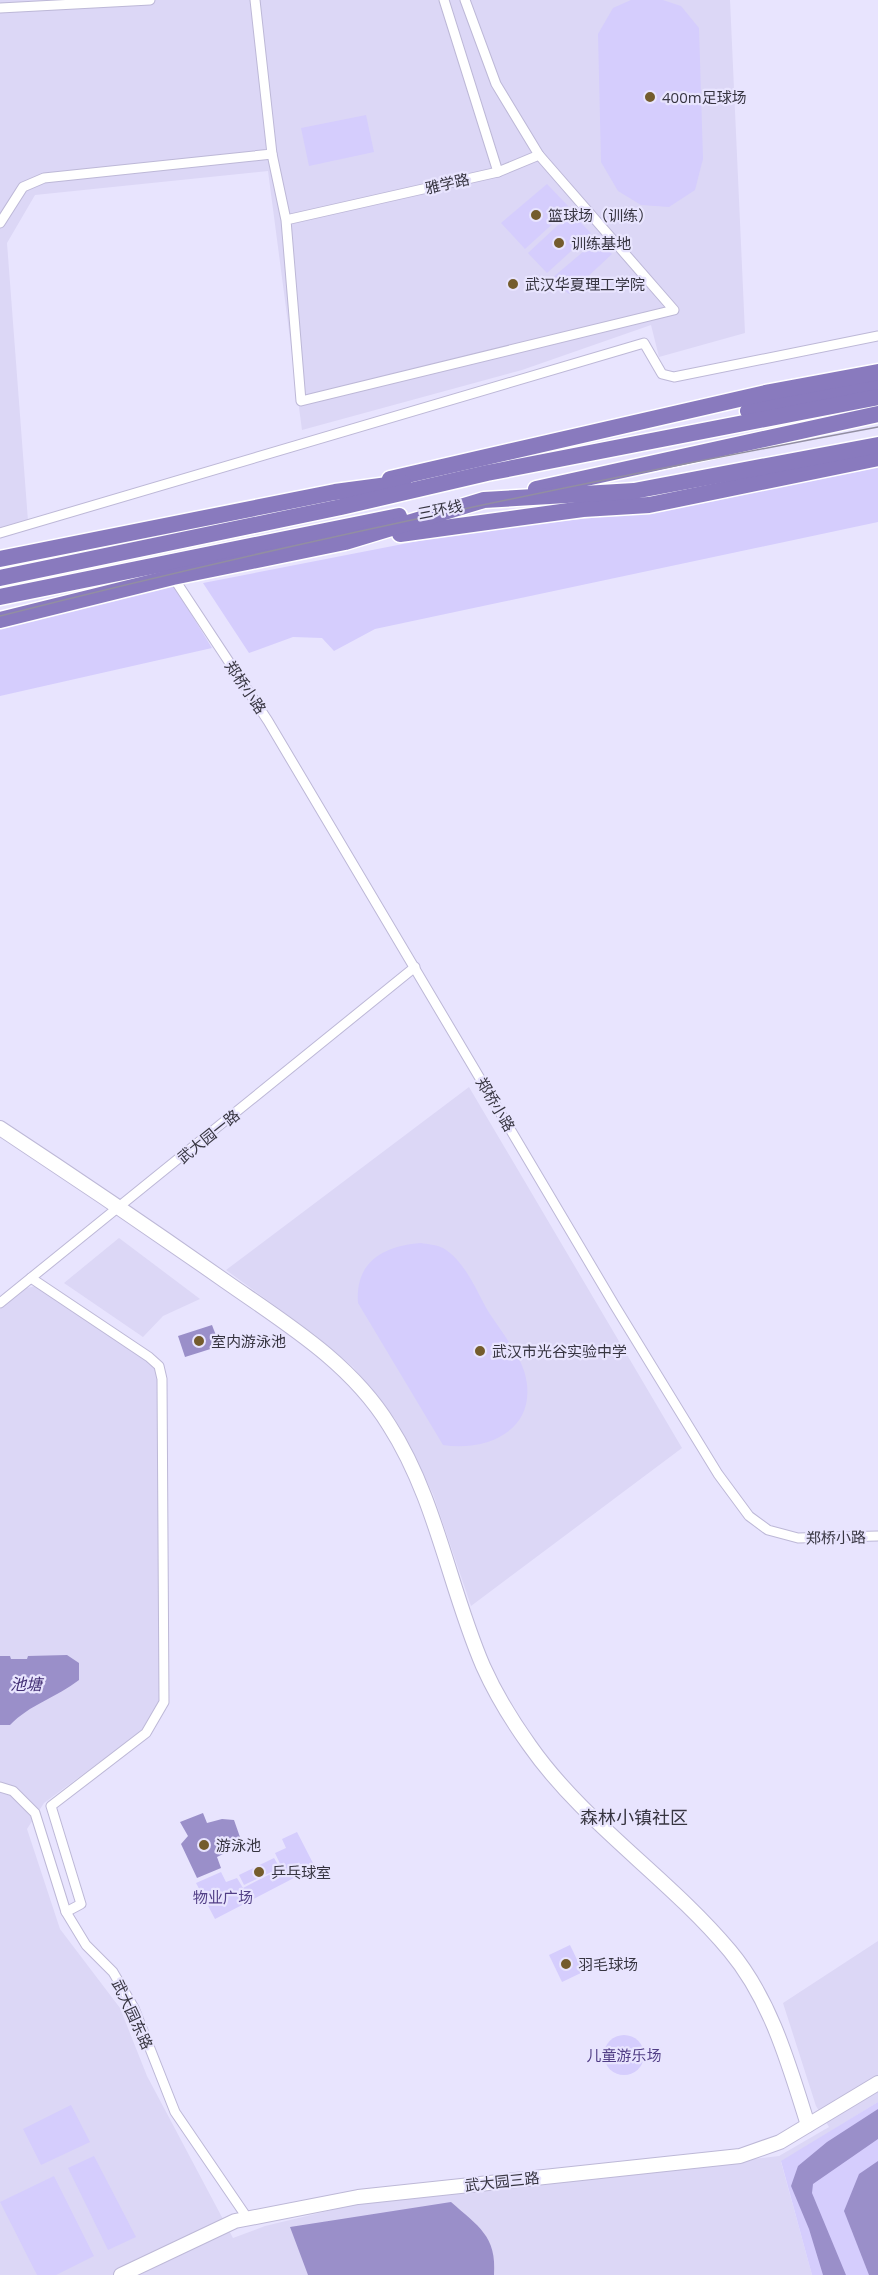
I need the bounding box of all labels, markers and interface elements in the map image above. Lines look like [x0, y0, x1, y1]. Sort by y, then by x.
place label: 400m足球场 [662, 87, 747, 107]
marker: 400m足球场 [643, 90, 657, 104]
street label: 雅学路 [423, 168, 471, 198]
place label: 篮球场（训练） [548, 205, 653, 225]
marker: 篮球场（训练） [529, 208, 543, 222]
place label: 训练基地 [571, 233, 631, 253]
marker: 训练基地 [552, 236, 566, 250]
place label: 武汉华夏理工学院 [525, 274, 645, 294]
marker: 武汉华夏理工学院 [506, 277, 520, 291]
street label: 三环线 [416, 495, 464, 523]
street label: 郑桥小路 [221, 657, 271, 717]
street label: 郑桥小路 [472, 1073, 520, 1135]
street label: 武大园一路 [173, 1105, 243, 1167]
place label: 室内游泳池 [211, 1331, 286, 1351]
marker: 室内游泳池 [192, 1334, 206, 1348]
place label: 武汉市光谷实验中学 [492, 1341, 627, 1361]
marker: 武汉市光谷实验中学 [473, 1344, 487, 1358]
street label: 郑桥小路 [806, 1526, 866, 1548]
water label: 池塘 [10, 1673, 45, 1695]
district label: 森林小镇社区 [580, 1805, 688, 1829]
place label: 游泳池 [216, 1835, 261, 1855]
marker: 游泳池 [197, 1838, 211, 1852]
place label: 乒乓球室 [271, 1862, 331, 1882]
marker: 乒乓球室 [252, 1865, 266, 1879]
park label: 物业广场 [193, 1887, 253, 1907]
place label: 羽毛球场 [578, 1954, 638, 1974]
marker: 羽毛球场 [559, 1957, 573, 1971]
street label: 武大园东路 [108, 1976, 158, 2052]
park label: 儿童游乐场 [586, 2045, 662, 2065]
street label: 武大园三路 [464, 2167, 540, 2195]

